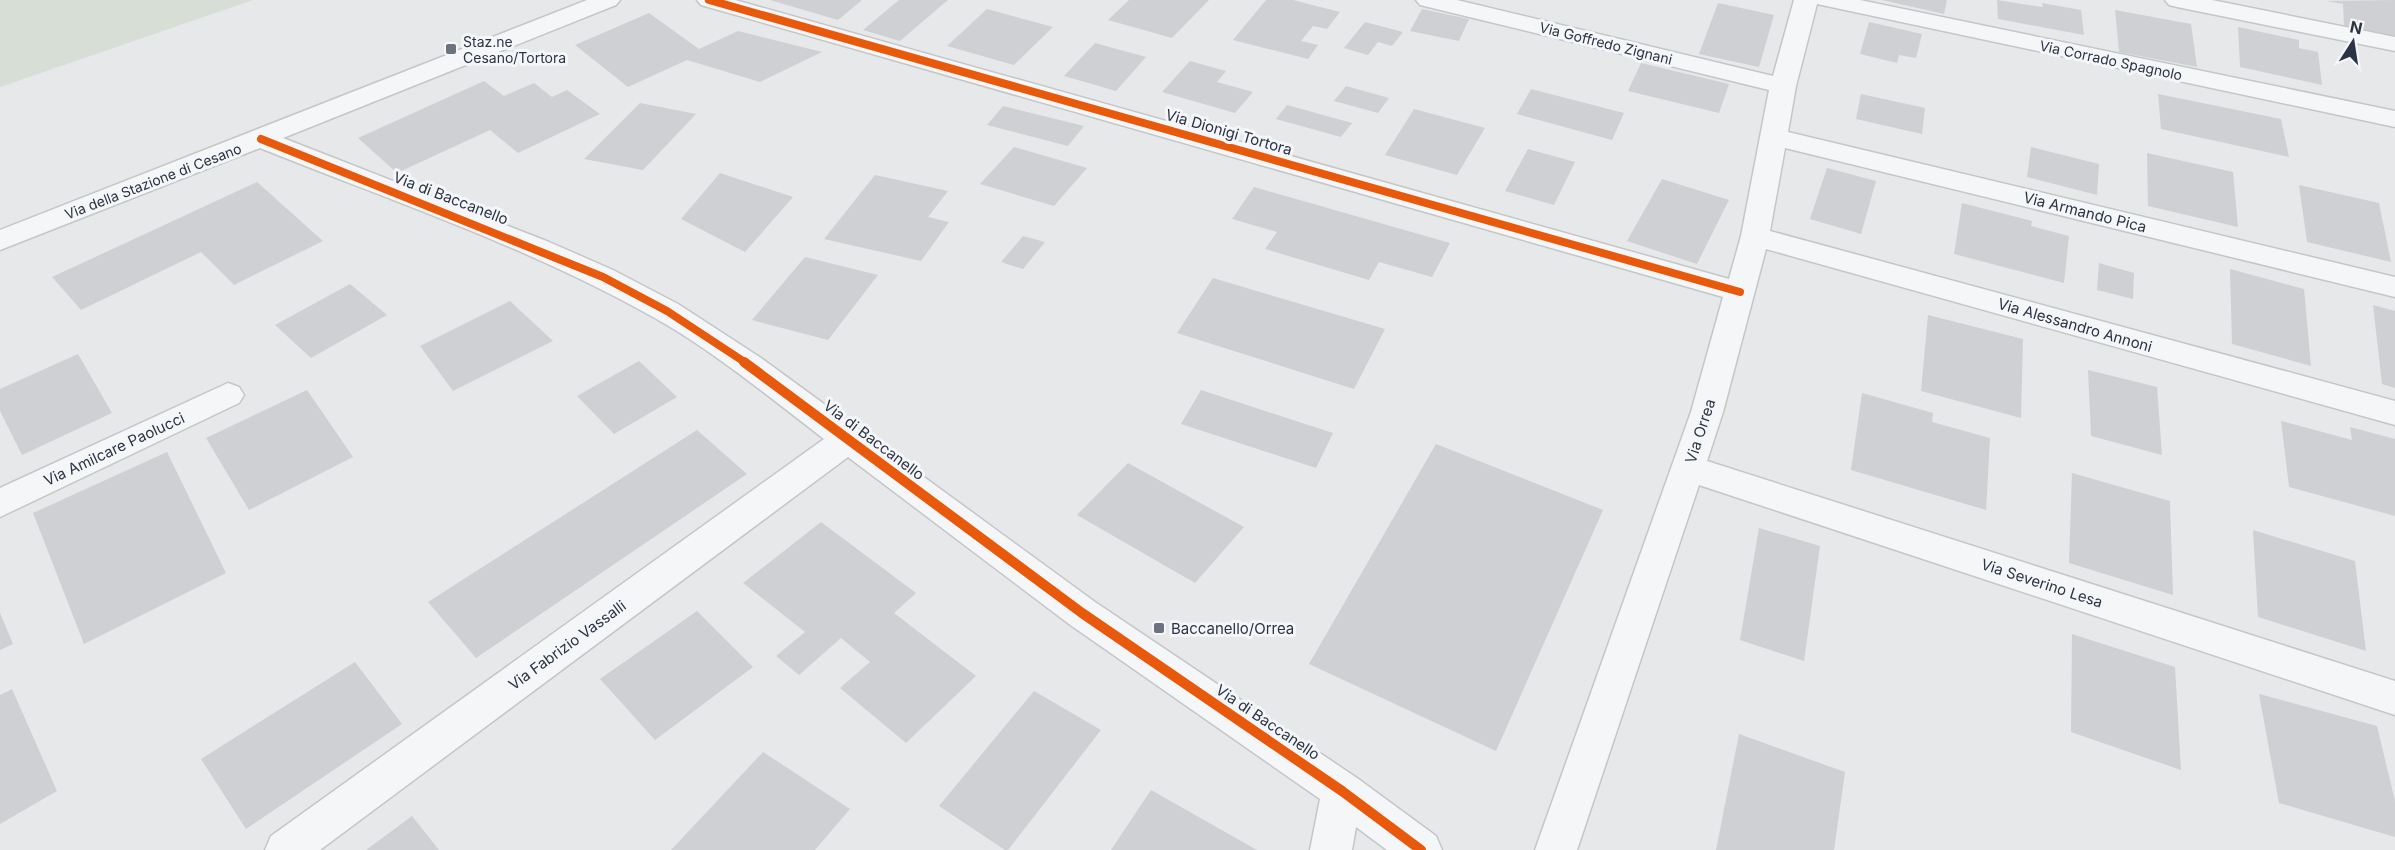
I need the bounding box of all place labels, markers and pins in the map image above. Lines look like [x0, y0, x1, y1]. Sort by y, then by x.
place label: Staz.ne Cesano/Tortora [463, 33, 566, 66]
marker: Staz.ne Cesano/Tortora [444, 42, 458, 56]
place label: Baccanello/Orrea [1171, 619, 1294, 638]
marker: Baccanello/Orrea [1152, 621, 1166, 635]

